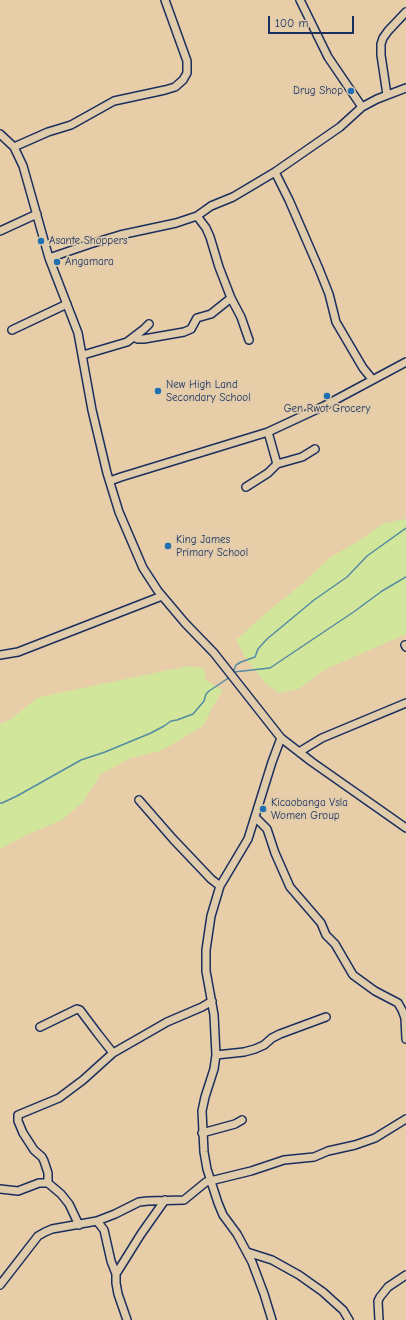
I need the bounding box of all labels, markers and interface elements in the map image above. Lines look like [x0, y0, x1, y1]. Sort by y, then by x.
scale bar [270, 8, 356, 34]
text: 100 m [275, 16, 308, 30]
place label: Drug Shop [293, 84, 343, 98]
marker: Drug Shop [346, 86, 356, 96]
place label: Asante Shoppers [49, 234, 128, 248]
marker: Asante Shoppers [36, 236, 46, 246]
place label: Angamara [65, 255, 114, 269]
marker: Angamara [52, 257, 62, 267]
place label: New High Land Secondary School [166, 378, 251, 404]
marker: New High Land Secondary School [153, 386, 163, 396]
marker: Gen Rwot Grocery [322, 391, 332, 401]
place label: Gen Rwot Grocery [284, 402, 370, 416]
place label: King James Primary School [176, 533, 248, 559]
marker: King James Primary School [163, 541, 173, 551]
place label: Kicaobanga Vsla Women Group [271, 796, 348, 822]
marker: Kicaobanga Vsla Women Group [258, 804, 268, 814]

